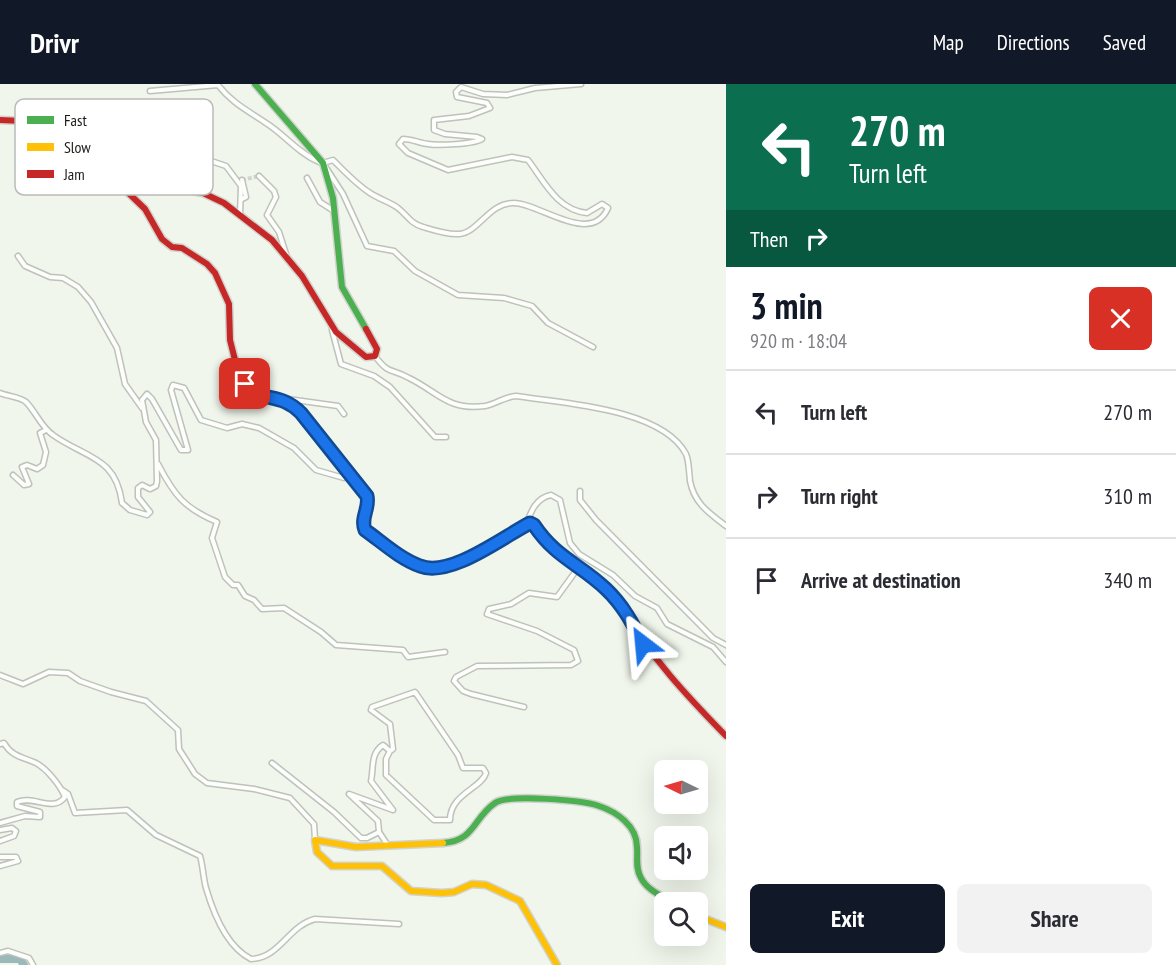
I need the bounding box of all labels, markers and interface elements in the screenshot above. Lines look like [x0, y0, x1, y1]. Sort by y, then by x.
text: Drivr [30, 24, 79, 61]
text: Map [933, 29, 964, 56]
text: Directions [997, 29, 1070, 56]
text: Saved [1103, 29, 1146, 56]
legend [15, 99, 213, 195]
text: 270 m [849, 103, 946, 158]
icon: left [750, 108, 828, 186]
text: Fast [64, 110, 87, 130]
text: Slow [64, 137, 91, 157]
text: Turn left [849, 156, 927, 190]
text: Jam [63, 164, 85, 184]
icon: right [800, 222, 833, 255]
text: Then [750, 225, 788, 253]
text: 3 min [750, 282, 823, 329]
button: close [1089, 287, 1152, 350]
text: 920 m · 18:04 [750, 328, 847, 354]
pin [219, 358, 270, 409]
icon: arrive [228, 367, 261, 400]
icon: left [750, 396, 783, 429]
text: Turn left [801, 398, 867, 426]
text: 270 m [1103, 398, 1152, 426]
icon: right [750, 480, 783, 513]
text: Turn right [801, 482, 878, 510]
text: 310 m [1103, 482, 1152, 510]
icon: arrive [750, 564, 783, 597]
text: Arrive at destination [801, 566, 961, 594]
text: 340 m [1103, 566, 1152, 594]
position arrow [611, 612, 675, 676]
north arrow [654, 760, 708, 814]
map controls [654, 760, 708, 946]
button: sound [654, 826, 708, 880]
button: Exit [750, 884, 945, 953]
button: Share [957, 884, 1152, 953]
button: search [654, 892, 708, 946]

